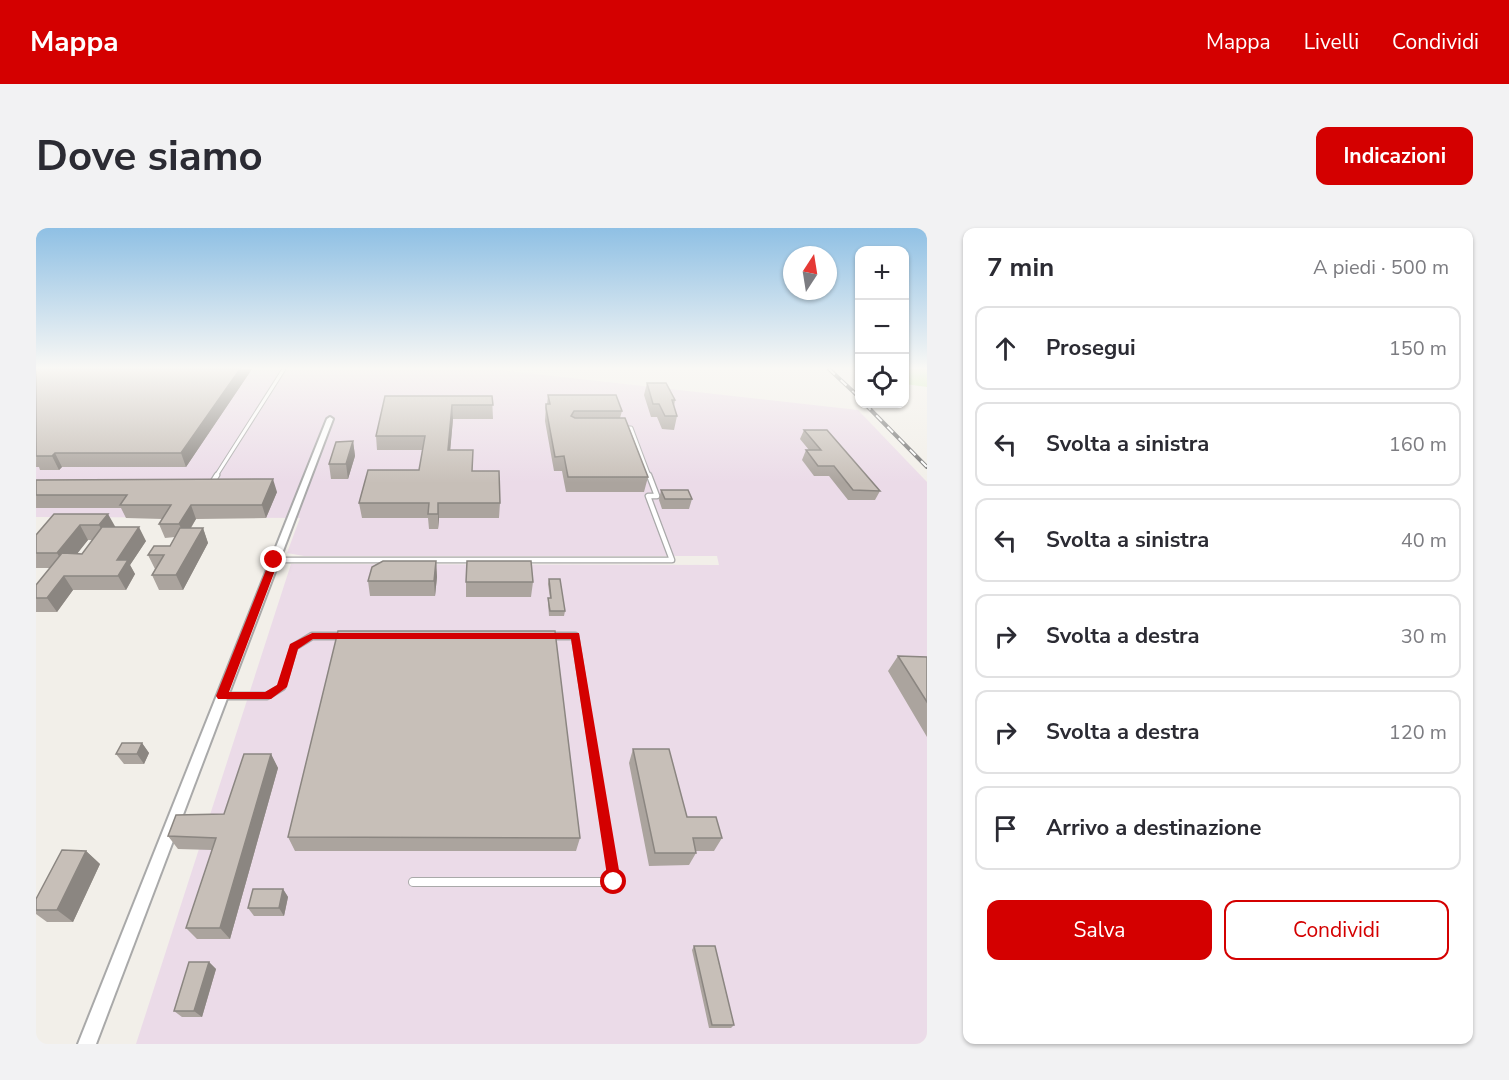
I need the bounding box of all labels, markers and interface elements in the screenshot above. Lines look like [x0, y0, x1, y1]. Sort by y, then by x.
text: Mappa [30, 23, 119, 61]
text: Mappa [1206, 28, 1271, 56]
text: Livelli [1304, 28, 1359, 56]
text: Condividi [1392, 28, 1479, 56]
button: Indicazioni [1316, 127, 1473, 185]
text: Dove siamo [36, 128, 263, 185]
north arrow [783, 246, 837, 300]
map controls [855, 246, 909, 408]
button: + [855, 246, 909, 300]
text: 7 min [987, 250, 1054, 285]
text: A piedi · 500 m [1313, 254, 1449, 281]
button: − [855, 300, 909, 354]
icon: ahead [989, 332, 1022, 365]
text: Prosegui [1046, 333, 1136, 363]
text: 150 m [1389, 335, 1447, 362]
button: locate [855, 354, 909, 408]
icon: left [989, 428, 1022, 461]
text: Svolta a sinistra [1046, 429, 1209, 459]
text: 160 m [1389, 431, 1447, 458]
icon: left [989, 524, 1022, 557]
text: Svolta a sinistra [1046, 525, 1209, 555]
text: 40 m [1401, 527, 1447, 554]
route end [260, 546, 286, 572]
icon: right [989, 620, 1022, 653]
text: Svolta a destra [1046, 621, 1200, 651]
text: 30 m [1401, 623, 1447, 650]
icon: right [989, 716, 1022, 749]
text: Svolta a destra [1046, 717, 1200, 747]
text: 120 m [1389, 719, 1447, 746]
icon: arrive [989, 812, 1022, 845]
text: Arrivo a destinazione [1046, 813, 1261, 843]
route start [600, 868, 626, 894]
button: Salva [987, 900, 1212, 960]
button: Condividi [1224, 900, 1449, 960]

